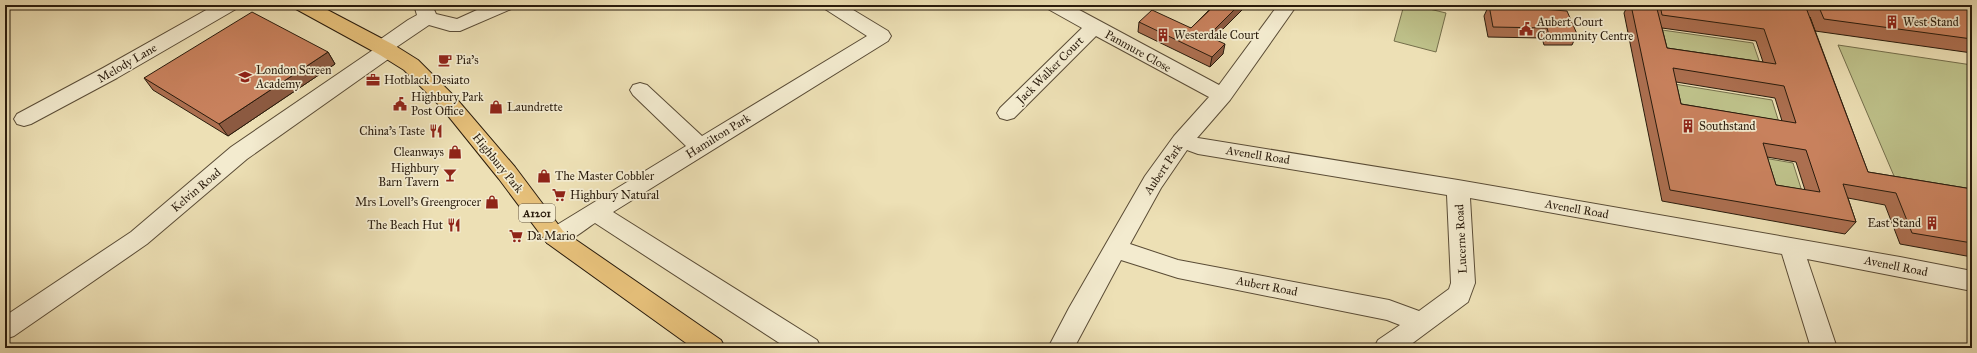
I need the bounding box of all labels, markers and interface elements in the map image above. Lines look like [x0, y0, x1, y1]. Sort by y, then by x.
building icon: West Stand [1884, 14, 1900, 30]
place label: Aubert Court Community Centre [1536, 15, 1633, 43]
place label: West Stand [1903, 15, 1959, 29]
public building icon: Aubert Court Community Centre [1518, 21, 1534, 37]
street label: Panmure Close [1102, 27, 1174, 75]
building icon: Westerdale Court [1155, 27, 1171, 43]
place label: Westerdale Court [1174, 28, 1260, 42]
street label: Jack Walker Court [1012, 33, 1088, 109]
street label: Melody Lane [95, 40, 159, 86]
cafe icon: Pia's [437, 52, 453, 68]
place label: Pia's [456, 53, 479, 67]
place label: London Screen Academy [255, 63, 332, 91]
school or university icon: London Screen Academy [237, 69, 253, 85]
office icon: Hotblack Desiato [365, 72, 381, 88]
place label: Hotblack Desiato [384, 73, 470, 87]
place label: Highbury Park Post Office [411, 90, 484, 118]
public building icon: Highbury Park Post Office [392, 96, 408, 112]
shop icon: Laundrette [488, 99, 504, 115]
place label: Laundrette [507, 100, 563, 114]
street label: Hamilton Park [683, 110, 753, 161]
building icon: Southstand [1680, 118, 1696, 134]
place label: Southstand [1699, 119, 1756, 133]
restaurant icon: China's Taste [428, 123, 444, 139]
place label: China's Taste [359, 124, 425, 138]
street label: Highbury Park [469, 130, 527, 197]
street label: Aubert Park [1140, 141, 1185, 198]
street label: Avenell Road [1224, 143, 1291, 167]
shop icon: Cleanways [447, 144, 463, 160]
place label: Cleanways [393, 145, 444, 159]
place label: Highbury Barn Tavern [378, 161, 440, 189]
street label: Kelvin Road [168, 165, 224, 215]
bar icon: Highbury Barn Tavern [442, 167, 458, 183]
shop icon: The Master Cobbler [536, 168, 552, 184]
place label: The Master Cobbler [555, 169, 655, 183]
supermarket icon: Highbury Natural [551, 187, 567, 203]
place label: Highbury Natural [570, 188, 660, 203]
shop icon: Mrs Lovell's Greengrocer [484, 194, 500, 210]
place label: Mrs Lovell's Greengrocer [355, 195, 481, 210]
street label: Avenell Road [1543, 196, 1610, 221]
road number: A1201 [519, 204, 555, 222]
street label: Lucerne Road [1452, 204, 1470, 274]
building icon: East Stand [1924, 215, 1940, 231]
place label: East Stand [1867, 216, 1921, 230]
restaurant icon: The Beach Hut [446, 217, 462, 233]
place label: The Beach Hut [367, 218, 444, 232]
supermarket icon: Da Mario [508, 228, 524, 244]
place label: Da Mario [527, 229, 575, 243]
street label: Avenell Road [1862, 253, 1929, 279]
street label: Aubert Road [1234, 273, 1299, 299]

